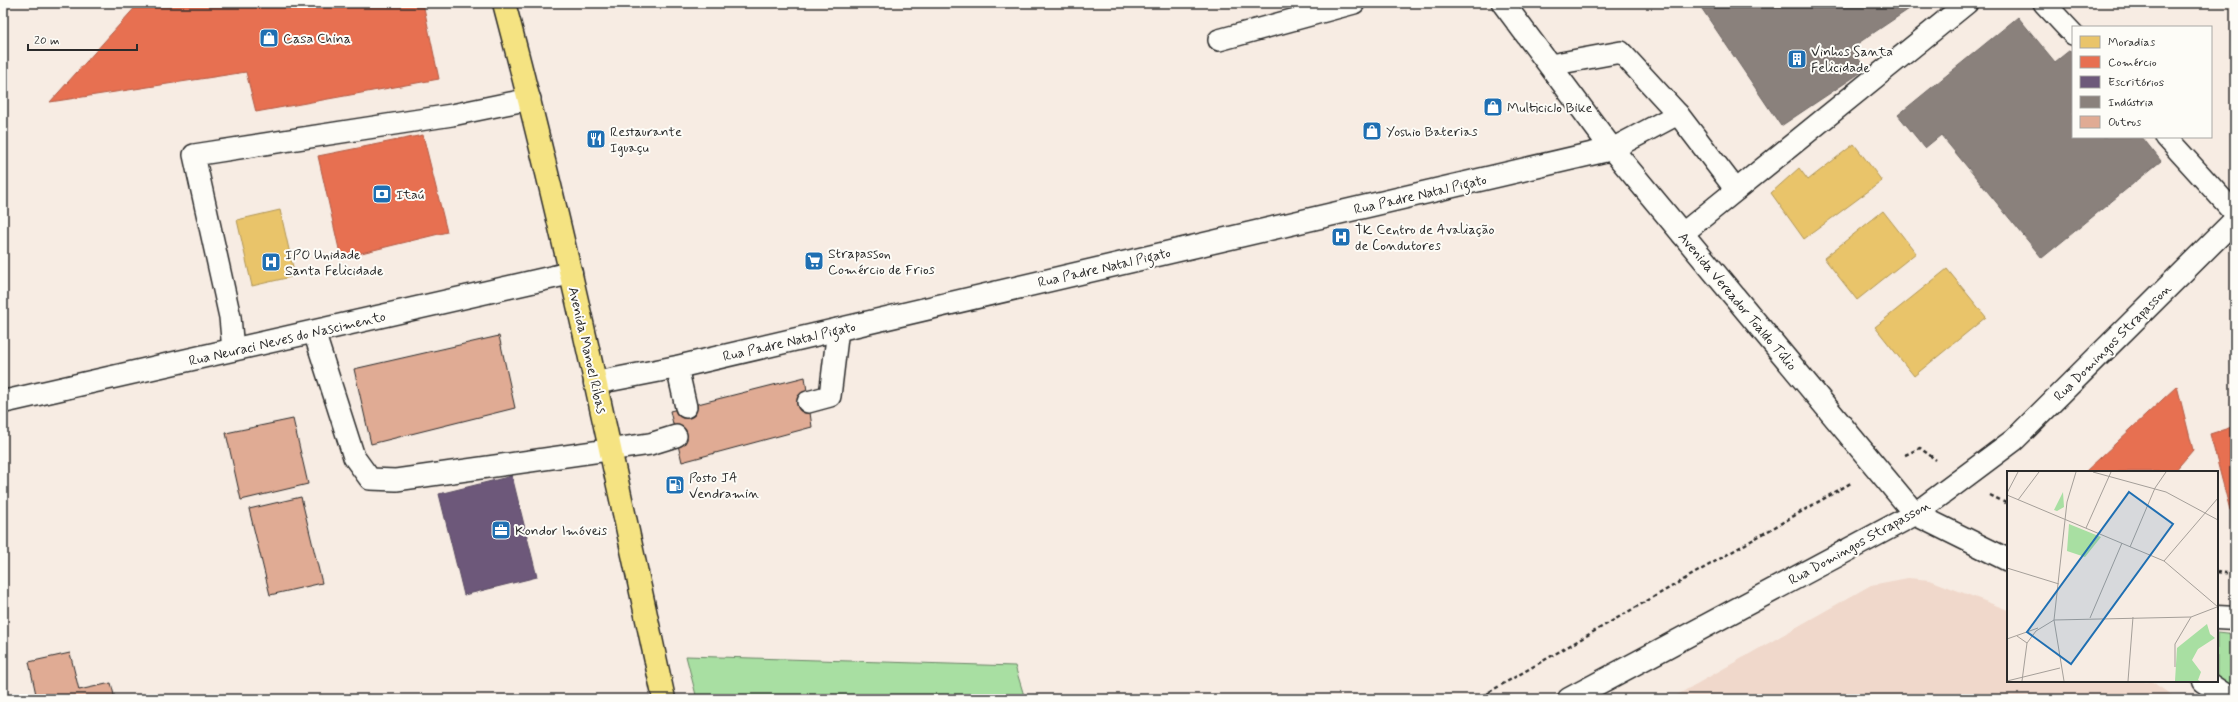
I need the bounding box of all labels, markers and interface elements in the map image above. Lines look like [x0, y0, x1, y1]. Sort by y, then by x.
scale bar [28, 26, 137, 52]
legend [2072, 26, 2212, 138]
shop icon: Casa China [258, 27, 280, 49]
place label: Casa China [283, 30, 351, 48]
text: 20 m [34, 33, 60, 49]
text: Moradias [2108, 35, 2156, 51]
place label: Vinhos Santa Felicidade [1811, 43, 1893, 77]
building icon: Vinhos Santa Felicidade [1786, 48, 1808, 70]
text: Comércio [2108, 55, 2157, 71]
text: Escritórios [2108, 75, 2164, 91]
text: Indústria [2108, 95, 2154, 111]
shop icon: Multiciclo Bike [1482, 96, 1504, 118]
place label: Multiciclo Bike [1507, 99, 1593, 117]
text: Outros [2108, 115, 2142, 131]
shop icon: Yoshio Baterias [1361, 120, 1383, 142]
place label: Restaurante Iguaçu [610, 123, 682, 157]
place label: Yoshio Baterias [1386, 123, 1478, 141]
restaurant icon: Restaurante Iguaçu [585, 128, 607, 150]
street label: Rua Padre Natal Pigato [1352, 171, 1489, 221]
bank icon: Itaú [371, 183, 393, 205]
place label: Itaú [396, 186, 424, 204]
place label: TK Centro de Avaliação de Condutores [1355, 221, 1495, 255]
hospital icon: TK Centro de Avaliação de Condutores [1330, 226, 1352, 248]
street label: Avenida Vereador Toaldo Túlio [1674, 229, 1801, 375]
street label: Rua Padre Natal Pigato [1036, 244, 1173, 294]
place label: Strapasson Comércio de Frios [828, 245, 935, 279]
place label: IPO Unidade Santa Felicidade [285, 246, 384, 280]
supermarket icon: Strapasson Comércio de Frios [803, 250, 825, 272]
hospital icon: IPO Unidade Santa Felicidade [260, 251, 282, 273]
street label: Rua Domingos Strapasson [2050, 280, 2175, 405]
street label: Avenida Manoel Ribas [564, 285, 610, 416]
street label: Rua Neuraci Neves do Nascimento [187, 308, 387, 370]
street label: Rua Padre Natal Pigato [721, 318, 858, 368]
place label: Posto JA Vendramin [689, 469, 759, 503]
inset map [2007, 471, 2218, 682]
fuel station icon: Posto JA Vendramin [664, 474, 686, 496]
street label: Rua Domingos Strapasson [1786, 496, 1933, 589]
office icon: Kondor Imóveis [490, 519, 512, 541]
place label: Kondor Imóveis [515, 522, 607, 540]

